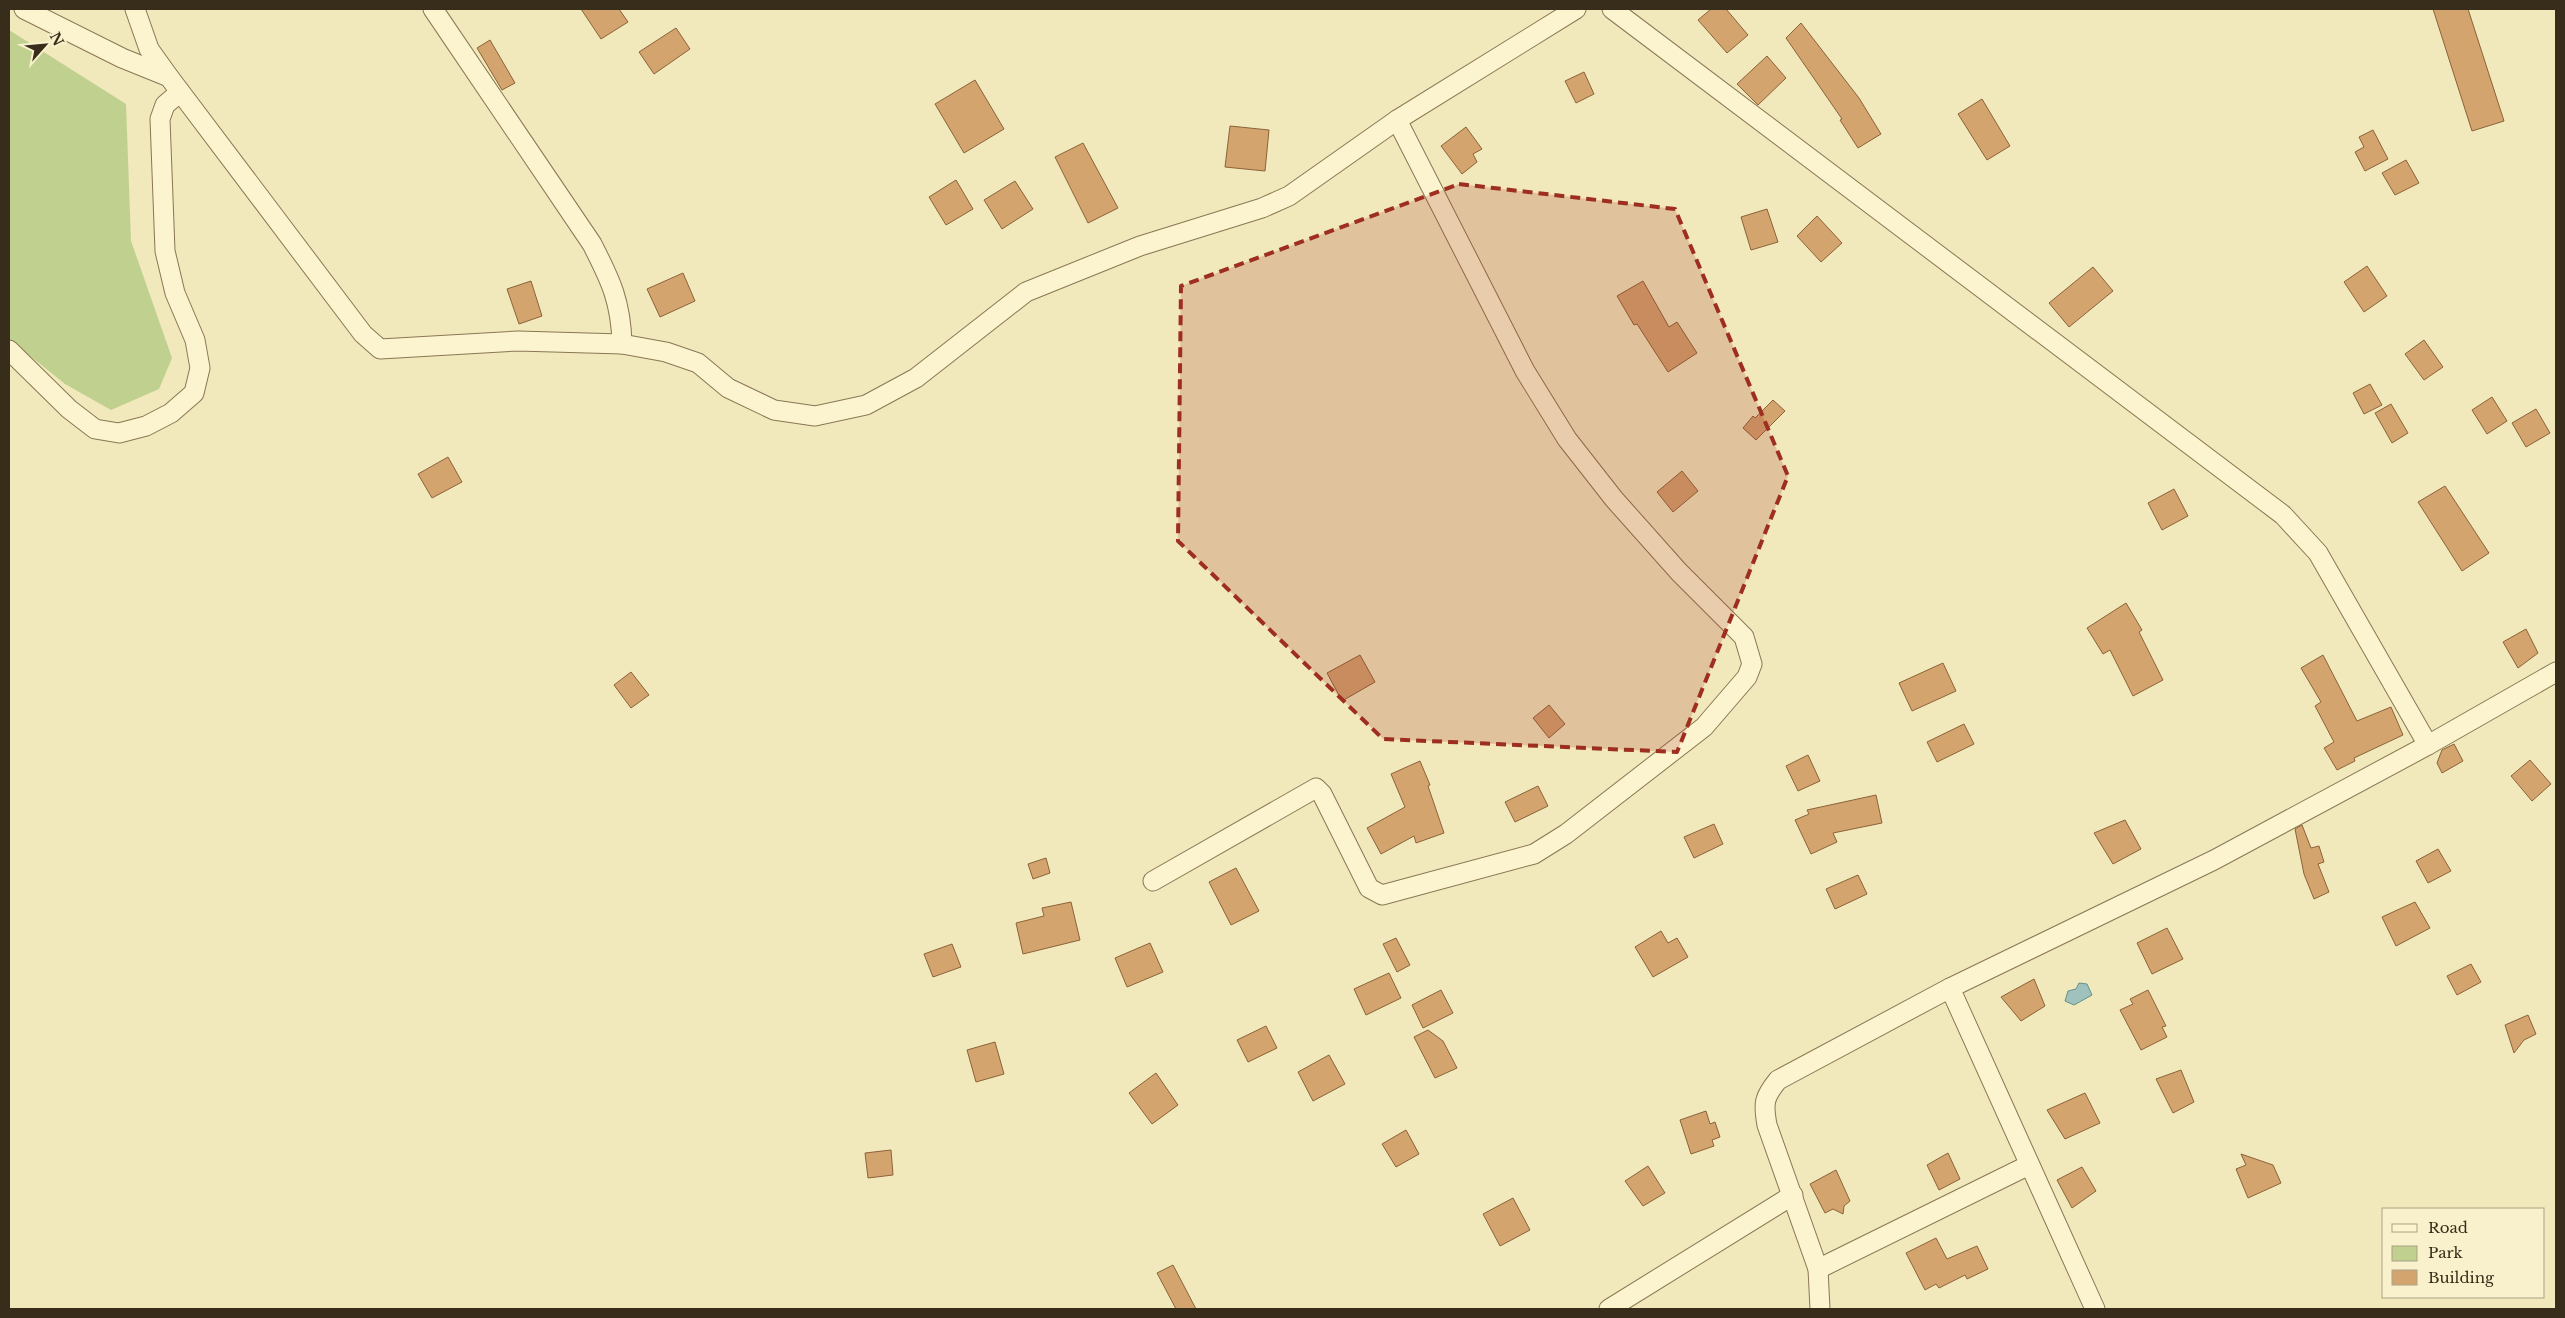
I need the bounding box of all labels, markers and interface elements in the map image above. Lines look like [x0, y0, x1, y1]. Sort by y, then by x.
north arrow [20, 20, 70, 70]
text: N [46, 29, 68, 49]
legend [2382, 1208, 2545, 1298]
text: Road [2428, 1218, 2468, 1237]
text: Park [2428, 1243, 2464, 1262]
text: Building [2428, 1268, 2495, 1287]

